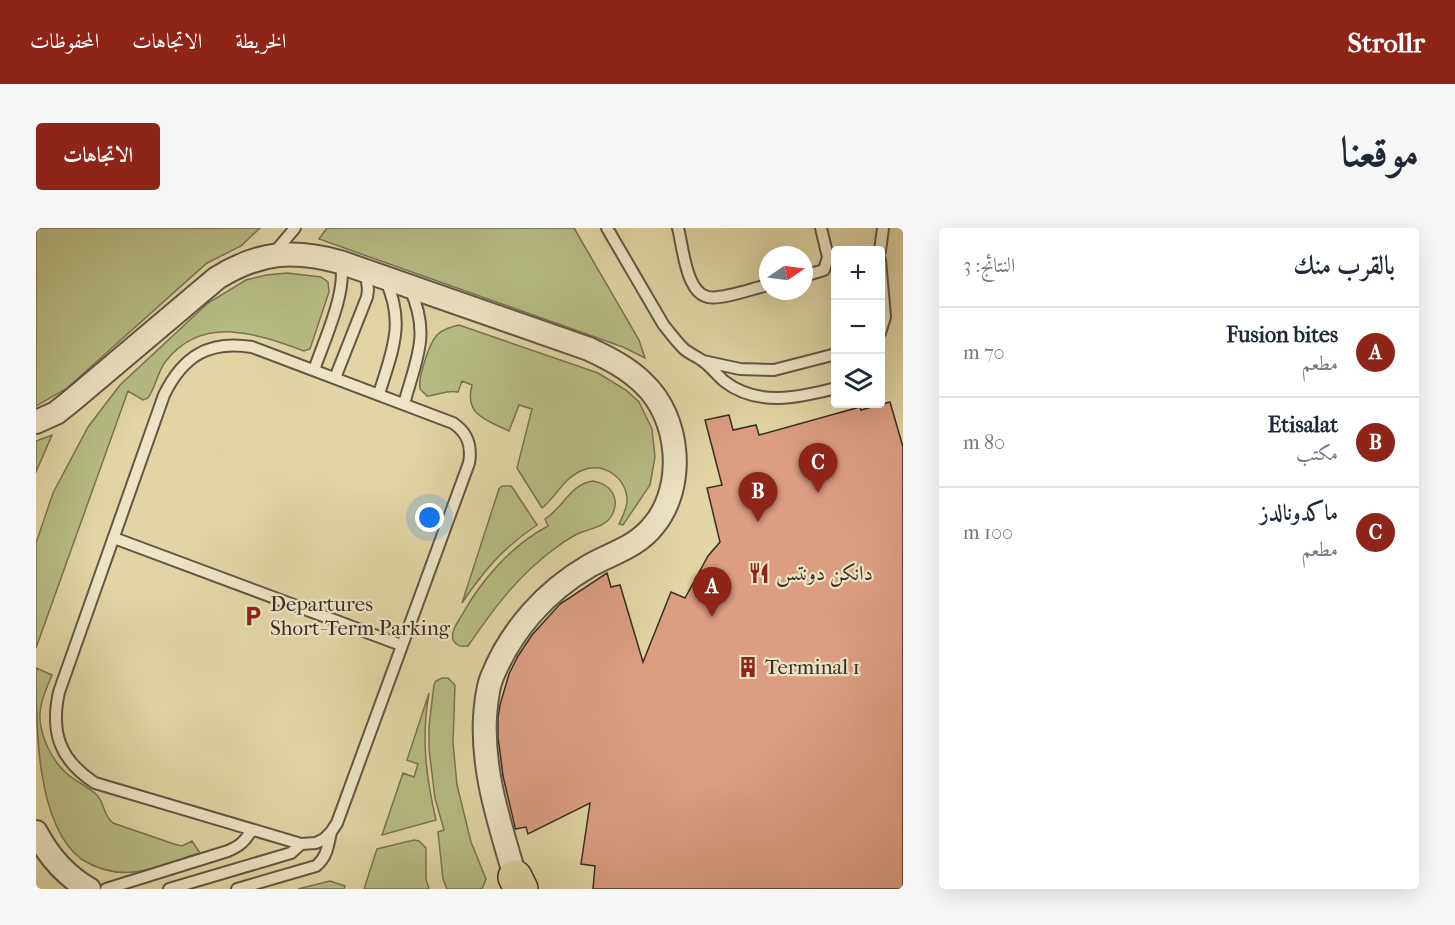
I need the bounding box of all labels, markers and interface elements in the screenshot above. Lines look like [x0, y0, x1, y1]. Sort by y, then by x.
text: Strollr [1347, 26, 1425, 59]
text: المحفوظات [30, 29, 99, 53]
text: الاتجاهات [132, 29, 202, 53]
text: الخريطة [235, 29, 286, 53]
button: الاتجاهات [36, 123, 160, 190]
text: موقعنا [1341, 128, 1419, 177]
north arrow [759, 246, 813, 300]
map controls [831, 246, 885, 408]
button: + [831, 246, 885, 300]
text: بالقرب منك [1293, 250, 1395, 281]
text: النتائج: 3 [963, 254, 1015, 277]
button: − [831, 300, 885, 354]
text: Fusion bites [1226, 322, 1338, 348]
text: 70 m [963, 341, 1005, 364]
text: A [1369, 341, 1382, 364]
text: مطعم [1301, 352, 1338, 375]
button: layers [831, 354, 885, 408]
text: Etisalat [1268, 412, 1338, 438]
text: 80 m [963, 431, 1005, 454]
text: B [1369, 431, 1382, 454]
text: مكتب [1296, 442, 1338, 465]
pin: C [798, 444, 838, 493]
pin: B [738, 472, 778, 522]
text: ماكدونالدز [1260, 500, 1338, 526]
your location [415, 503, 444, 532]
text: 100 m [963, 521, 1013, 544]
text: C [1369, 521, 1382, 544]
text: مطعم [1301, 538, 1338, 561]
restaurant icon: دانكن دونتس [747, 561, 771, 585]
place label: دانكن دونتس [776, 561, 873, 587]
pin: A [692, 568, 732, 617]
place label: Departures Short-Term Parking [270, 592, 451, 640]
parking icon: Departures Short-Term Parking [241, 604, 265, 628]
building icon: Terminal 1 [736, 655, 760, 679]
place label: Terminal 1 [765, 655, 860, 679]

